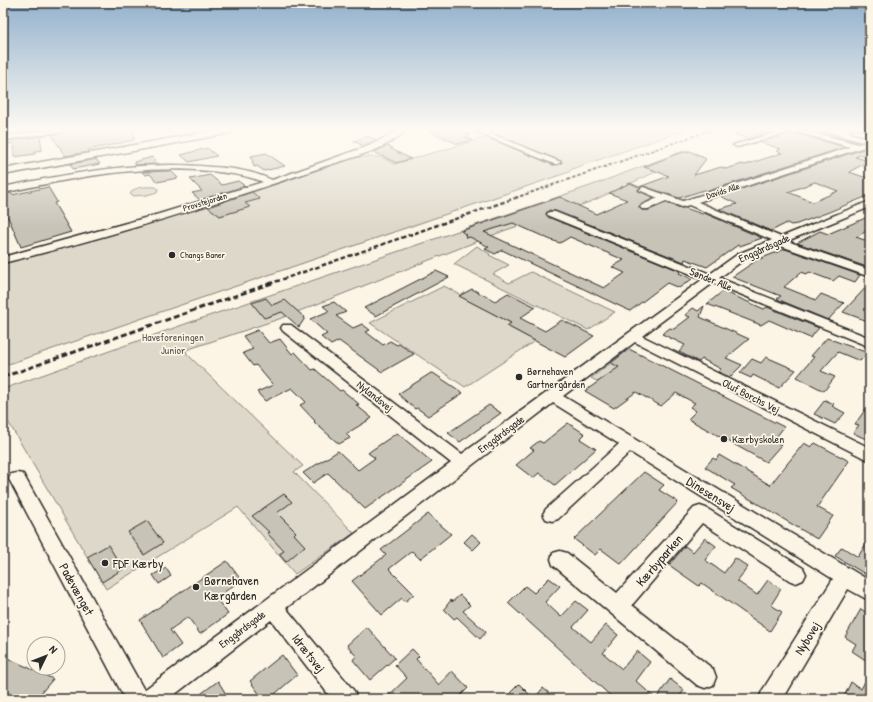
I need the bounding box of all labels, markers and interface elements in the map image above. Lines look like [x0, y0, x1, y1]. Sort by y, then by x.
street label: Davids Alle [705, 180, 742, 202]
street label: Provstejorden [181, 190, 229, 214]
street label: Enggårdsgade [736, 230, 792, 265]
place label: Changs Baner [180, 249, 226, 261]
marker: Changs Baner [167, 250, 177, 260]
street label: Sønder Alle [688, 264, 735, 294]
park label: Haveforeningen Junior [142, 330, 204, 357]
place label: Børnehaven Gartnergården [527, 364, 585, 391]
marker: Børnehaven Gartnergården [514, 372, 524, 382]
street label: Oluf Borchs Vej [720, 375, 782, 417]
street label: Nylandsvej [354, 377, 396, 415]
street label: Enggårdsgade [475, 412, 527, 456]
place label: Kærbyskolen [732, 432, 784, 446]
marker: Kærbyskolen [719, 434, 729, 444]
street label: Dinesensvej [683, 472, 739, 516]
street label: Kærbyparken [631, 530, 687, 590]
place label: FDF Kærby [112, 554, 164, 572]
marker: FDF Kærby [100, 558, 110, 568]
street label: Padevænget [55, 560, 99, 619]
place label: Børnehaven Kærgården [204, 571, 259, 604]
marker: Børnehaven Kærgården [191, 582, 201, 592]
street label: Enggårdsgade [216, 607, 268, 651]
street label: Nybovej [790, 618, 824, 658]
street label: Idrætsvej [288, 630, 330, 676]
north arrow [26, 636, 66, 676]
text: N [46, 642, 61, 656]

